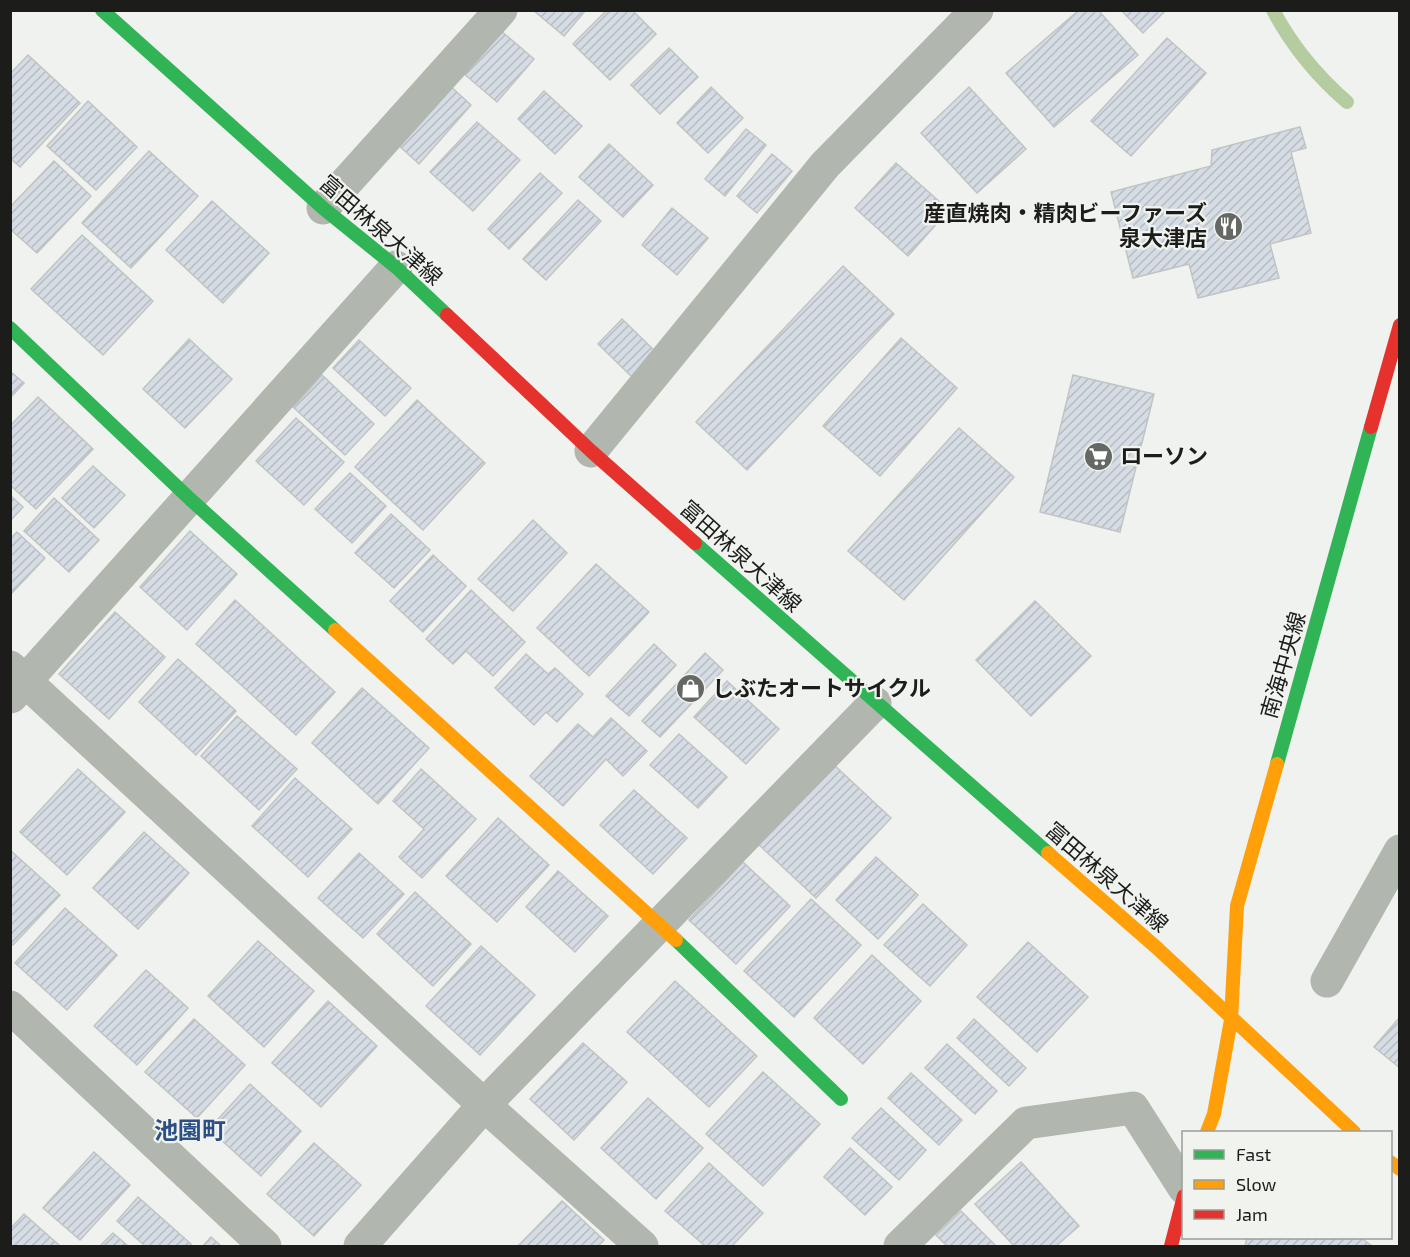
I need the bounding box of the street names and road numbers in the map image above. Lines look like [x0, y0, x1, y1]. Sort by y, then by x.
street label: 富田林泉大津線 [315, 169, 448, 290]
street label: 富田林泉大津線 [676, 494, 808, 616]
street label: 南海中央線 [1254, 608, 1310, 721]
street label: 富田林泉大津線 [1041, 816, 1174, 937]

